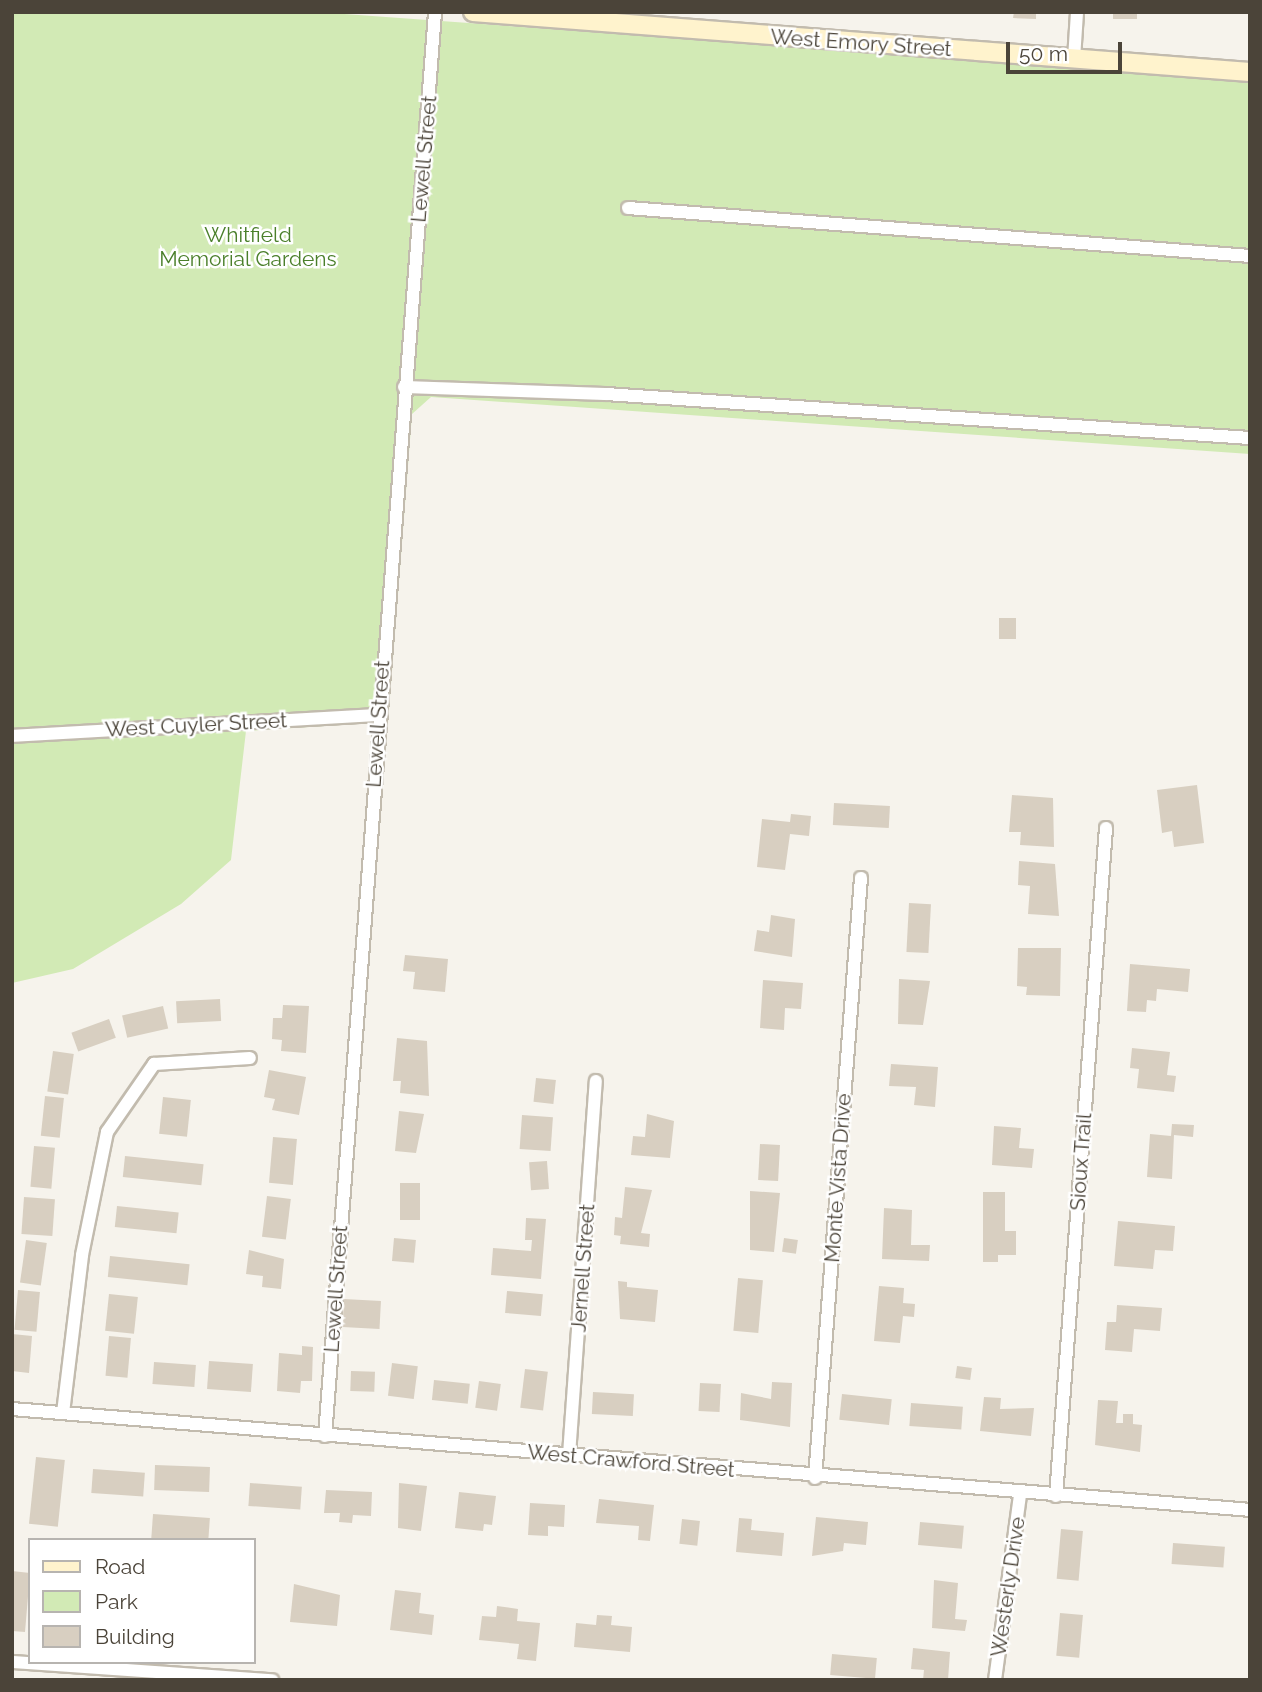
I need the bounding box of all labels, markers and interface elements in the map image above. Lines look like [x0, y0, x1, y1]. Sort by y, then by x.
street label: West Emory Street [769, 24, 953, 62]
scale bar [1010, 28, 1126, 72]
text: 50 m [1019, 41, 1068, 66]
street label: Lewell Street [406, 94, 442, 224]
park label: Whitfield Memorial Gardens [159, 222, 337, 272]
street label: Lewell Street [361, 659, 395, 789]
street label: West Cuyler Street [104, 708, 288, 742]
street label: Monte Vista Drive [819, 1092, 857, 1264]
street label: Sioux Trail [1065, 1112, 1097, 1212]
street label: Jernell Street [566, 1203, 600, 1333]
street label: Lewell Street [319, 1224, 353, 1354]
street label: West Crawford Street [526, 1439, 736, 1483]
street label: Westerly Drive [986, 1515, 1030, 1659]
legend [28, 1538, 256, 1664]
text: Road [95, 1554, 145, 1579]
text: Park [95, 1589, 138, 1614]
text: Building [95, 1624, 175, 1649]

